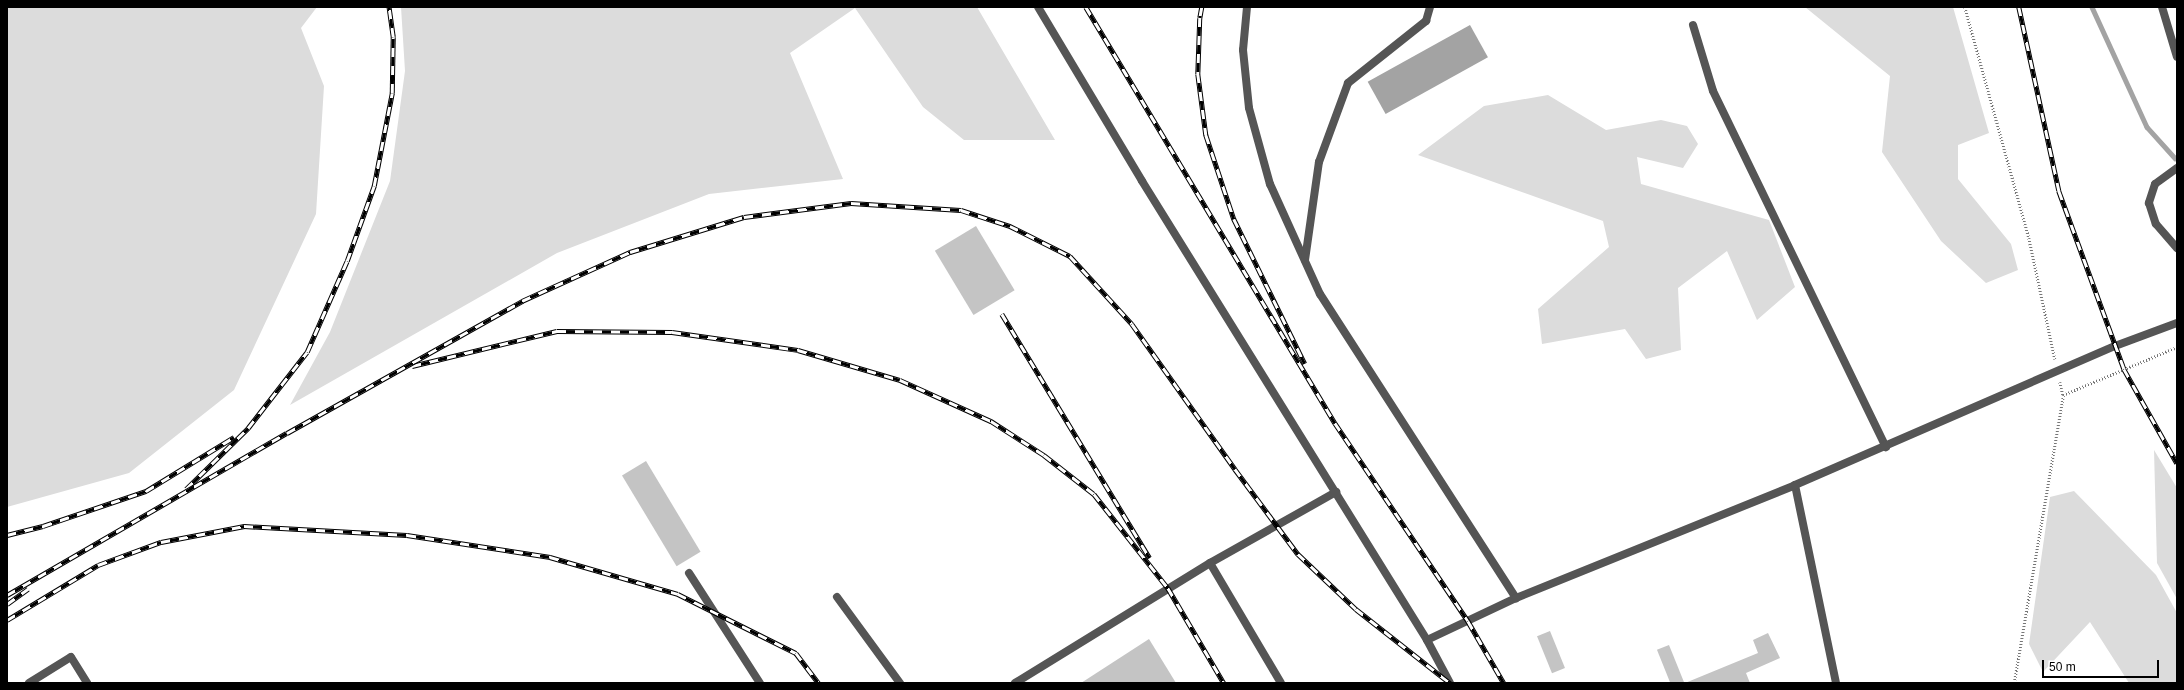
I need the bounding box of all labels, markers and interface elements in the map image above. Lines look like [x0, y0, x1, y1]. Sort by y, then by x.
scale bar [2044, 652, 2161, 678]
text: 50 m [2049, 660, 2076, 674]

